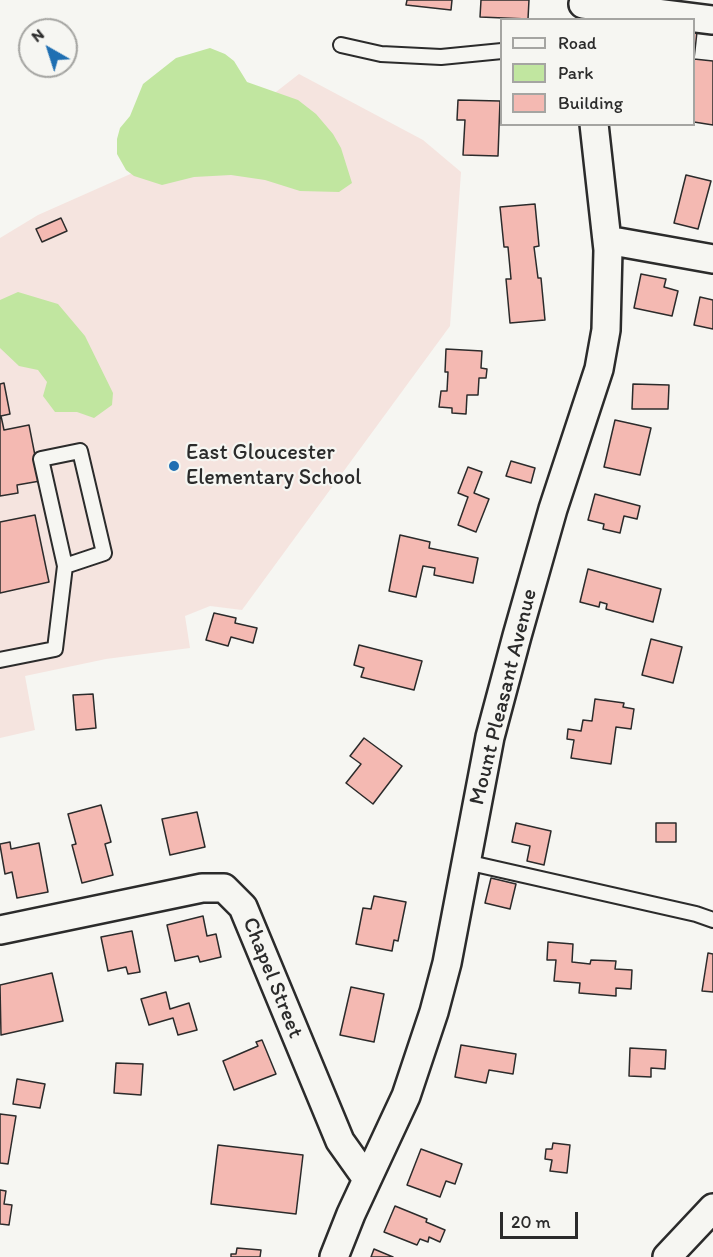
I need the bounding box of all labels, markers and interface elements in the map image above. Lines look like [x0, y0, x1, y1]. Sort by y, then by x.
north arrow [18, 18, 78, 78]
legend [500, 18, 695, 126]
text: N [27, 24, 48, 46]
text: Road [558, 32, 597, 54]
text: Park [558, 62, 593, 84]
text: Building [558, 92, 623, 114]
place label: East Gloucester Elementary School [186, 440, 361, 492]
marker: East Gloucester Elementary School [167, 459, 181, 473]
street label: Mount Pleasant Avenue [464, 586, 544, 808]
street label: Chapel Street [236, 914, 308, 1042]
scale bar [503, 1200, 581, 1238]
text: 20 m [511, 1211, 551, 1233]

